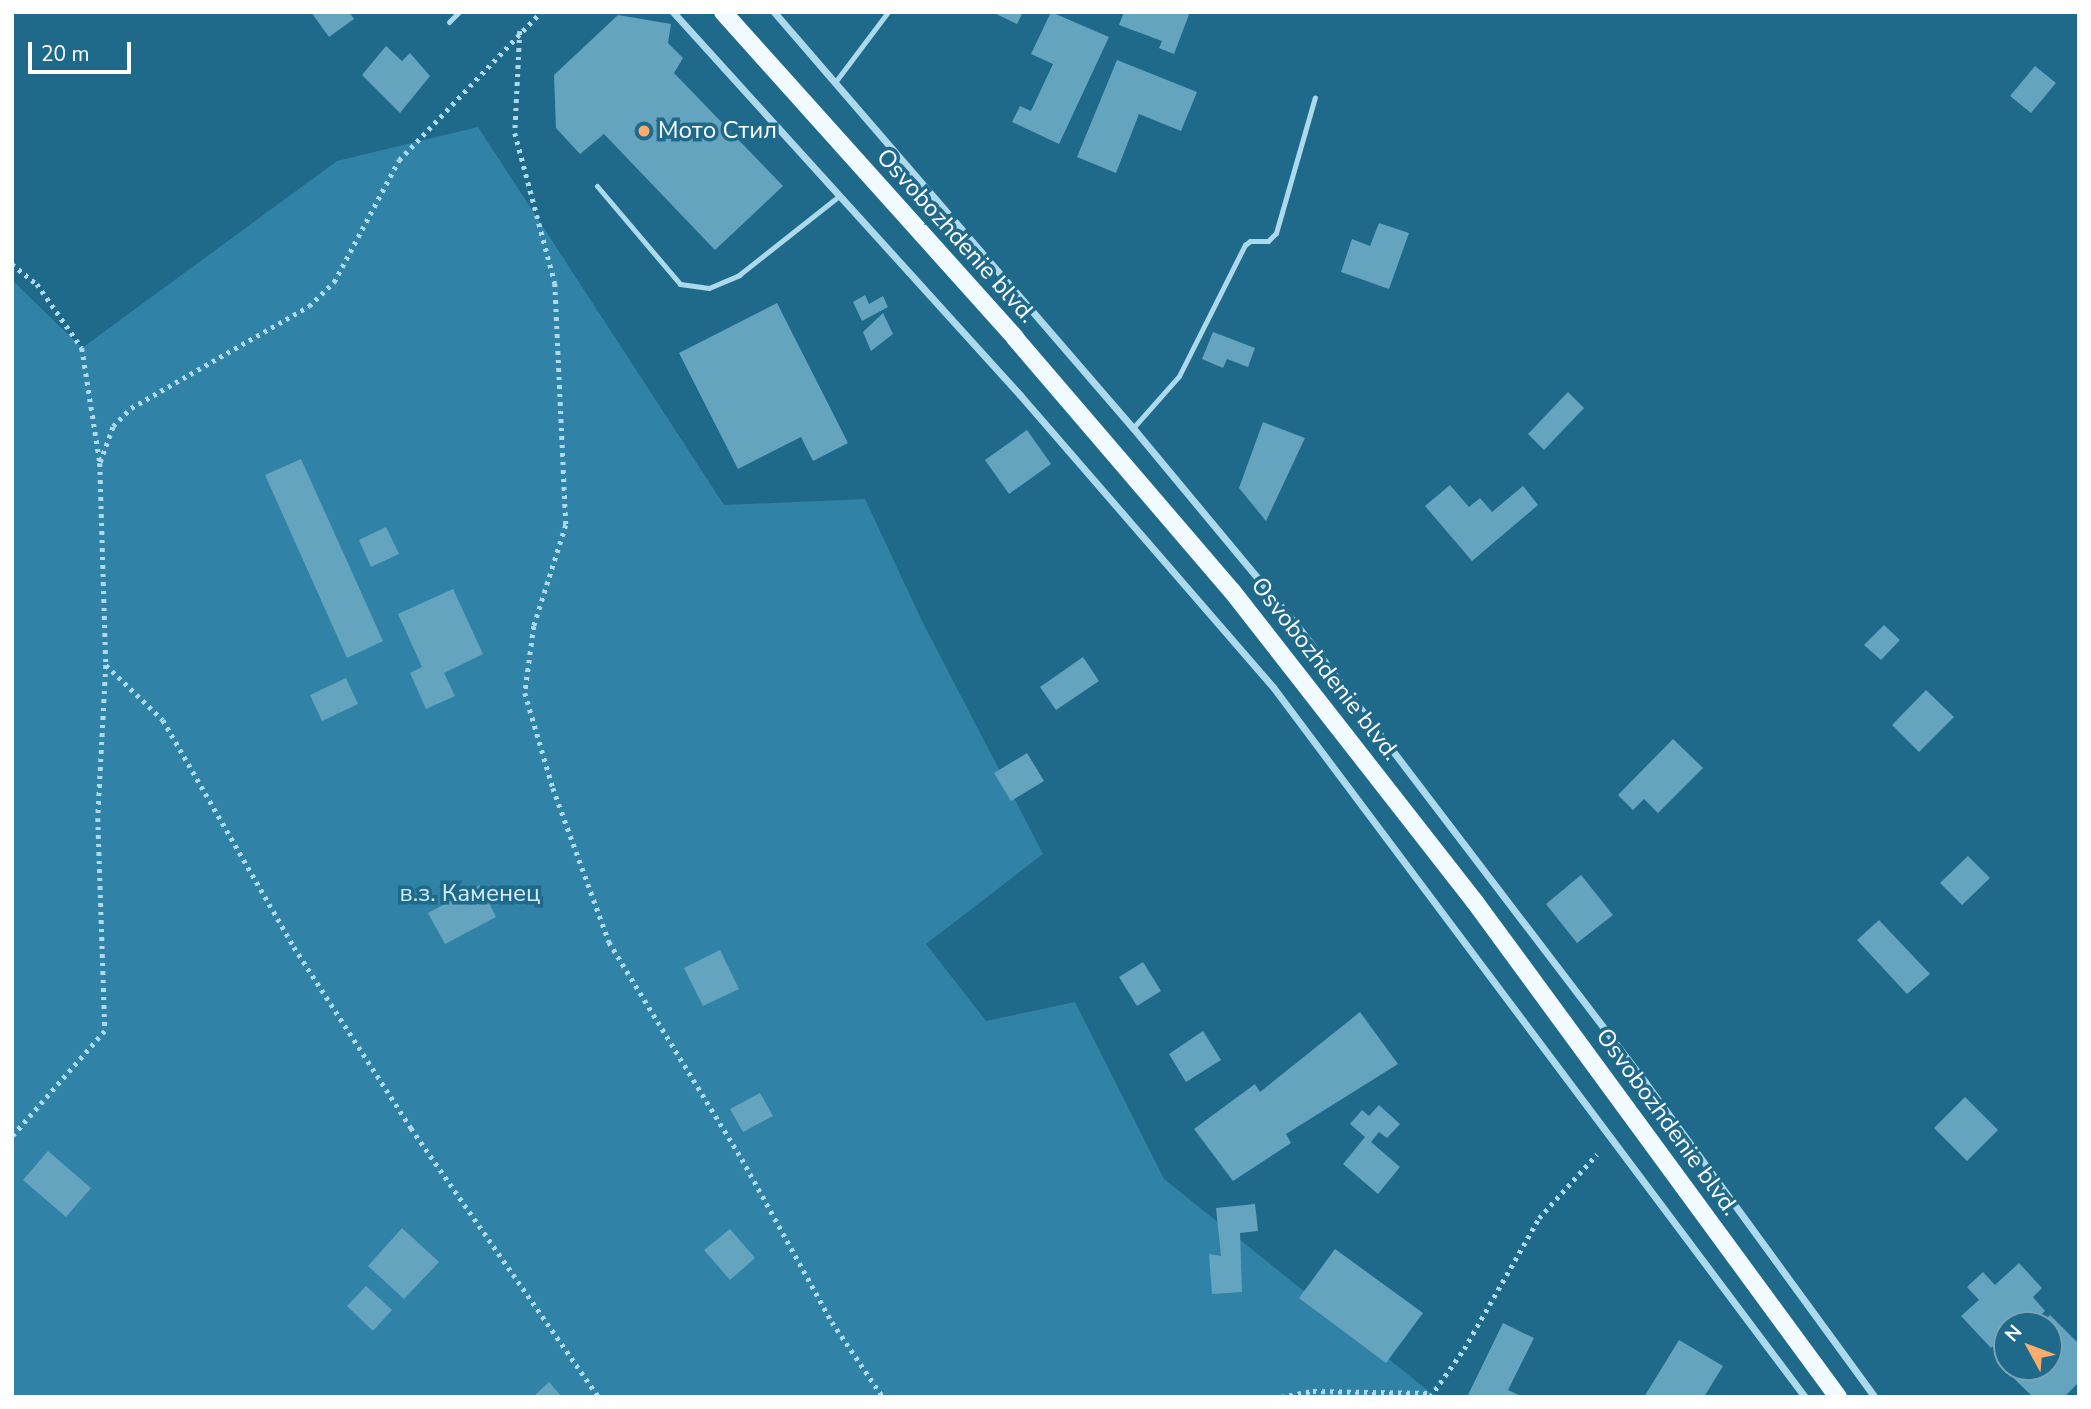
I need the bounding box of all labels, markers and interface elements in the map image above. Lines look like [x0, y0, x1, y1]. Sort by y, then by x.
scale bar [32, 28, 135, 72]
text: 20 m [41, 40, 90, 68]
place label: Мото Стил [658, 117, 777, 145]
marker: Мото Стил [636, 123, 652, 139]
street label: Osvobozhdenie blvd. [870, 143, 1042, 329]
street label: Osvobozhdenie blvd. [1245, 572, 1405, 766]
park label: в.з. Каменец [400, 880, 540, 908]
street label: Osvobozhdenie blvd. [1589, 1023, 1745, 1221]
north arrow [1993, 1311, 2063, 1381]
text: N [1999, 1320, 2028, 1347]

